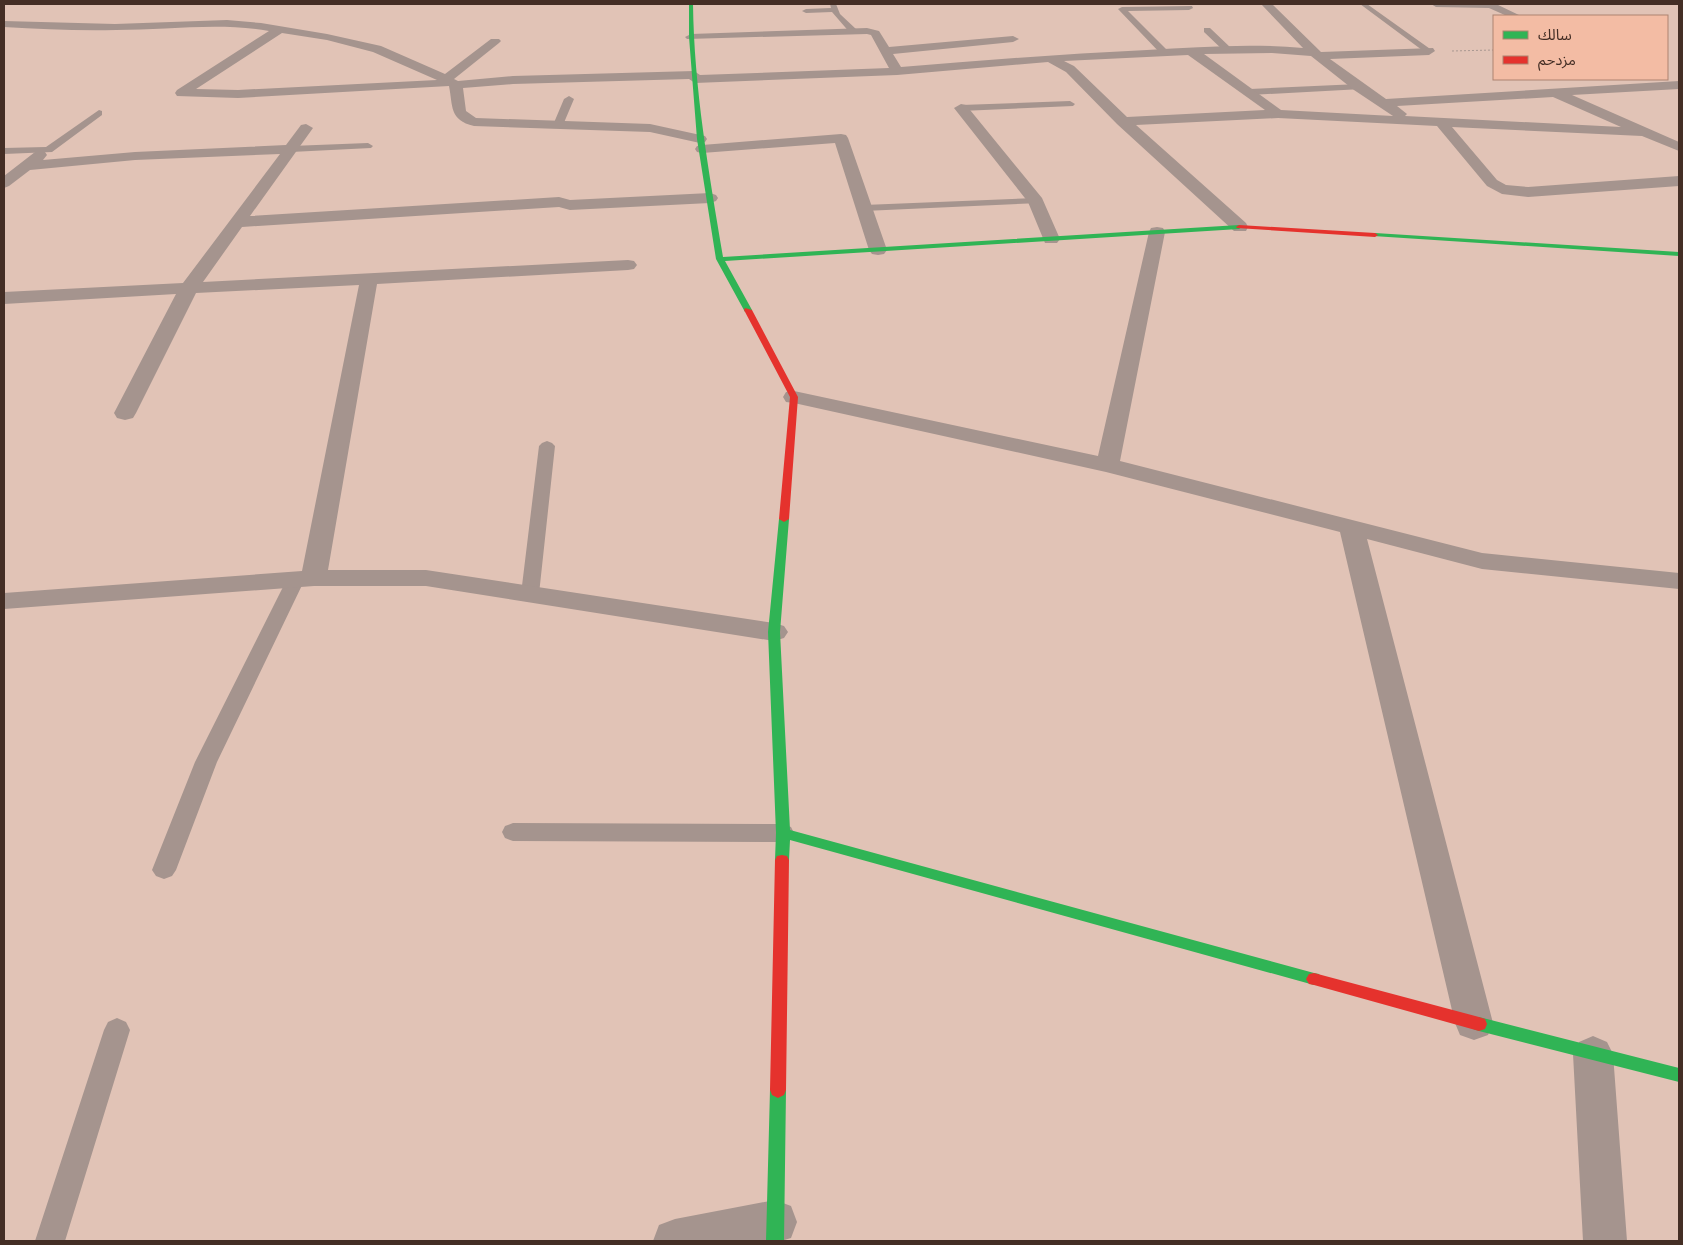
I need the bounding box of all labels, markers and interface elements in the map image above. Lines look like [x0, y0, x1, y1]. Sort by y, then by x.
legend [1493, 15, 1668, 80]
text: سالك [1538, 24, 1572, 44]
text: مزدحم [1538, 49, 1576, 71]

